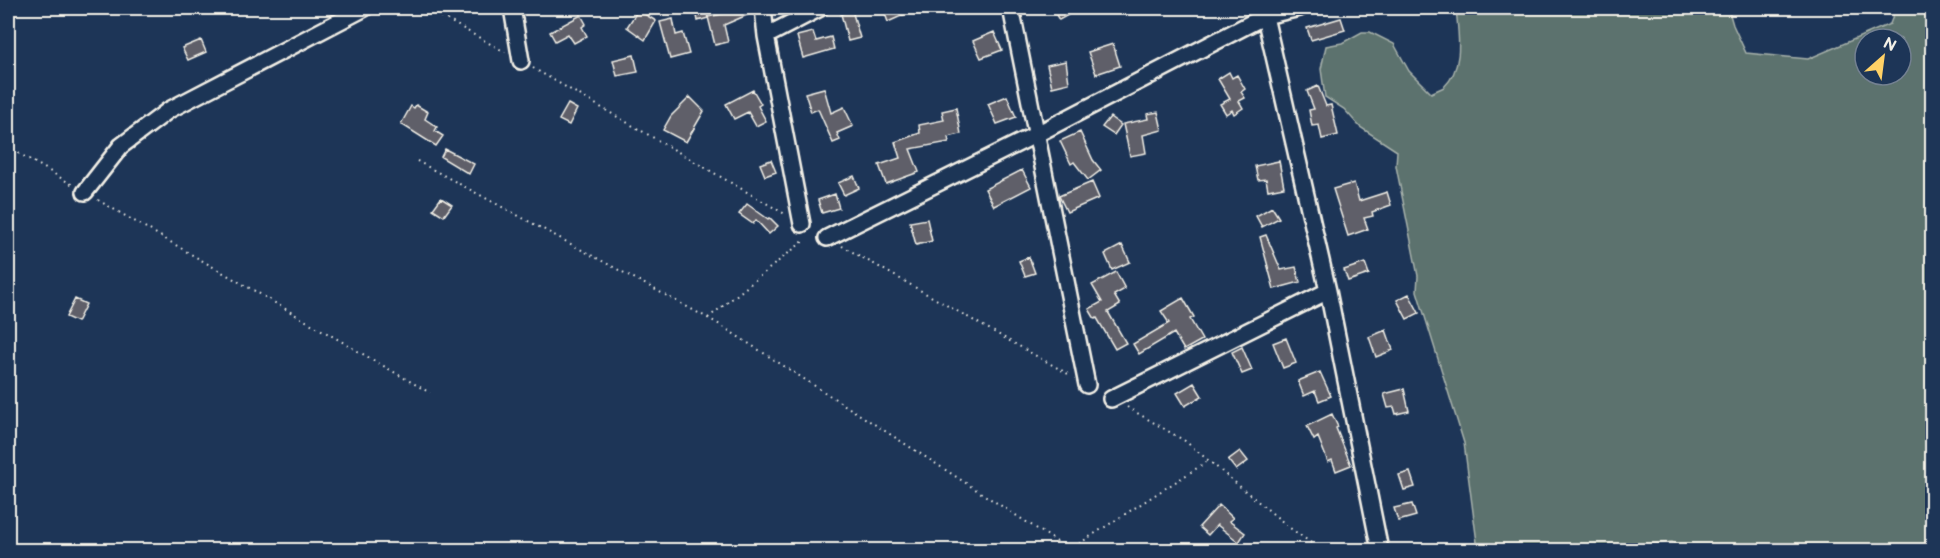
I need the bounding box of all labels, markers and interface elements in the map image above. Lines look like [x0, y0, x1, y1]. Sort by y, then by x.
north arrow [1853, 27, 1913, 87]
text: N [1880, 34, 1899, 56]

